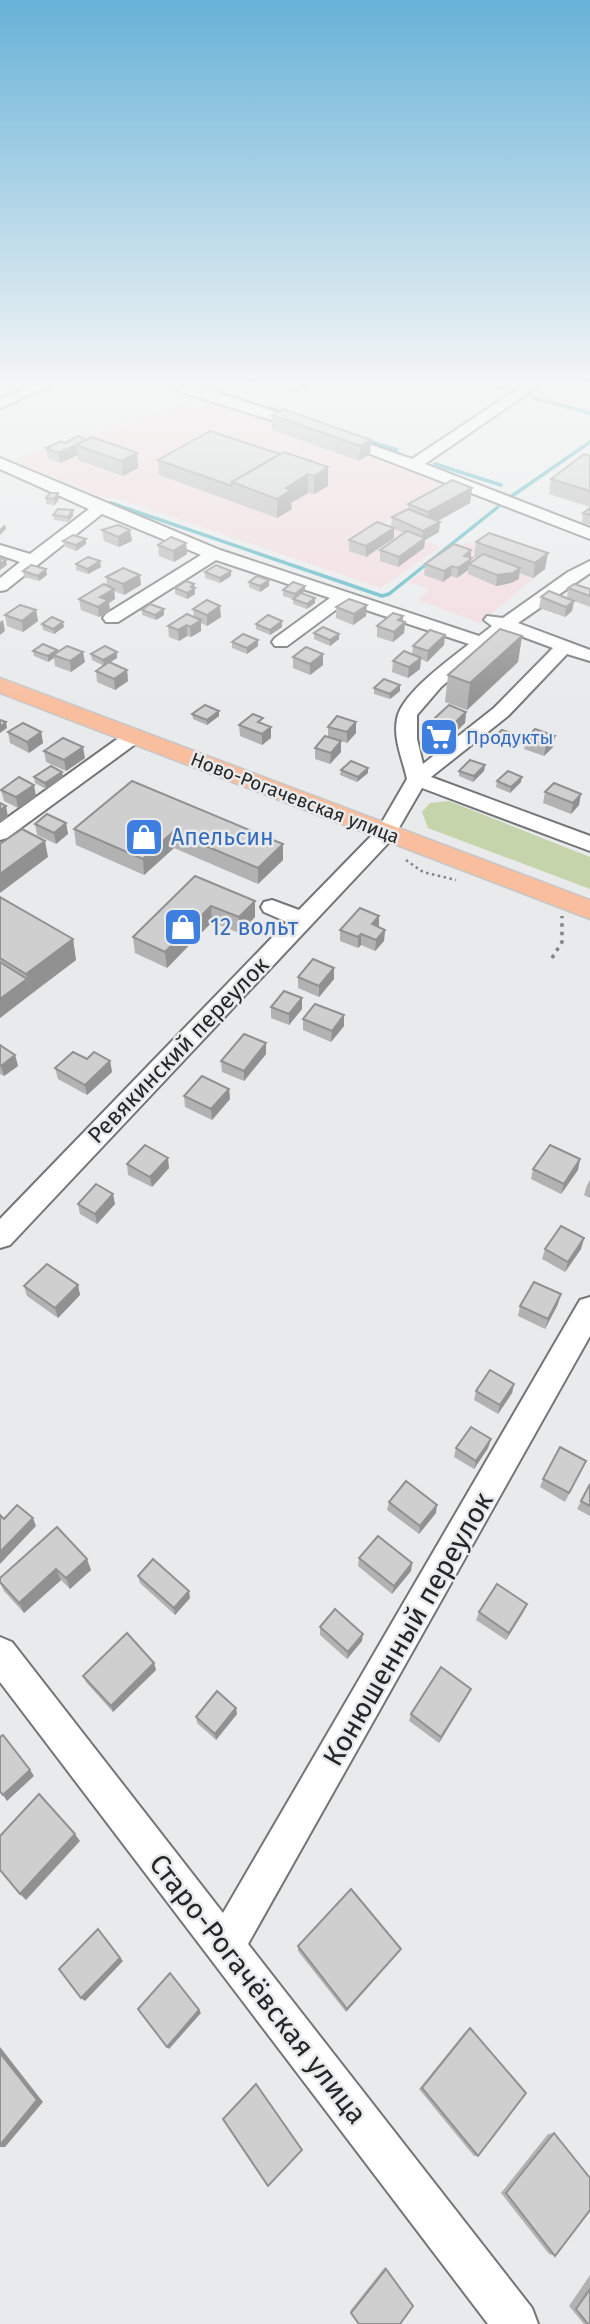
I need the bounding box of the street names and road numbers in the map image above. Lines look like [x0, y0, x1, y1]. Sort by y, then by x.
street label: Ново-Рогачевская улица [187, 748, 403, 848]
street label: Ревякинский переулок [82, 951, 274, 1149]
street label: Конюшенный переулок [316, 1486, 500, 1772]
street label: Старо-Рогачёвская улица [142, 1848, 374, 2130]

